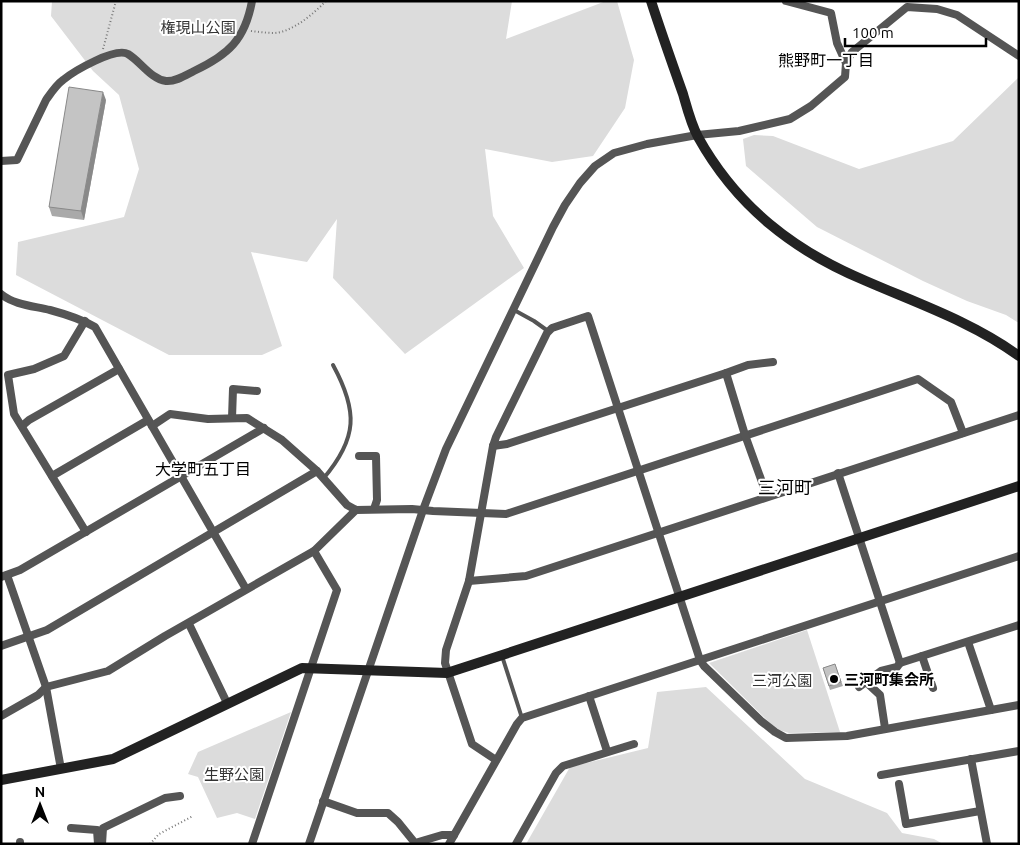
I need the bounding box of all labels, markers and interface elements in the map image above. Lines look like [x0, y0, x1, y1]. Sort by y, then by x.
scale bar [845, 15, 986, 47]
park label: 権現山公園 [160, 19, 236, 36]
text: 100 m [852, 24, 894, 41]
district label: 熊野町一丁目 [778, 51, 874, 69]
district label: 大学町五丁目 [155, 460, 251, 478]
district label: 三河町 [758, 477, 812, 497]
place label: 三河町集会所 [844, 671, 934, 688]
park label: 三河公園 [752, 672, 812, 689]
marker: 三河町集会所 [828, 673, 840, 685]
park label: 生野公園 [204, 766, 264, 783]
north arrow [15, 780, 65, 830]
text: N [35, 784, 45, 800]

